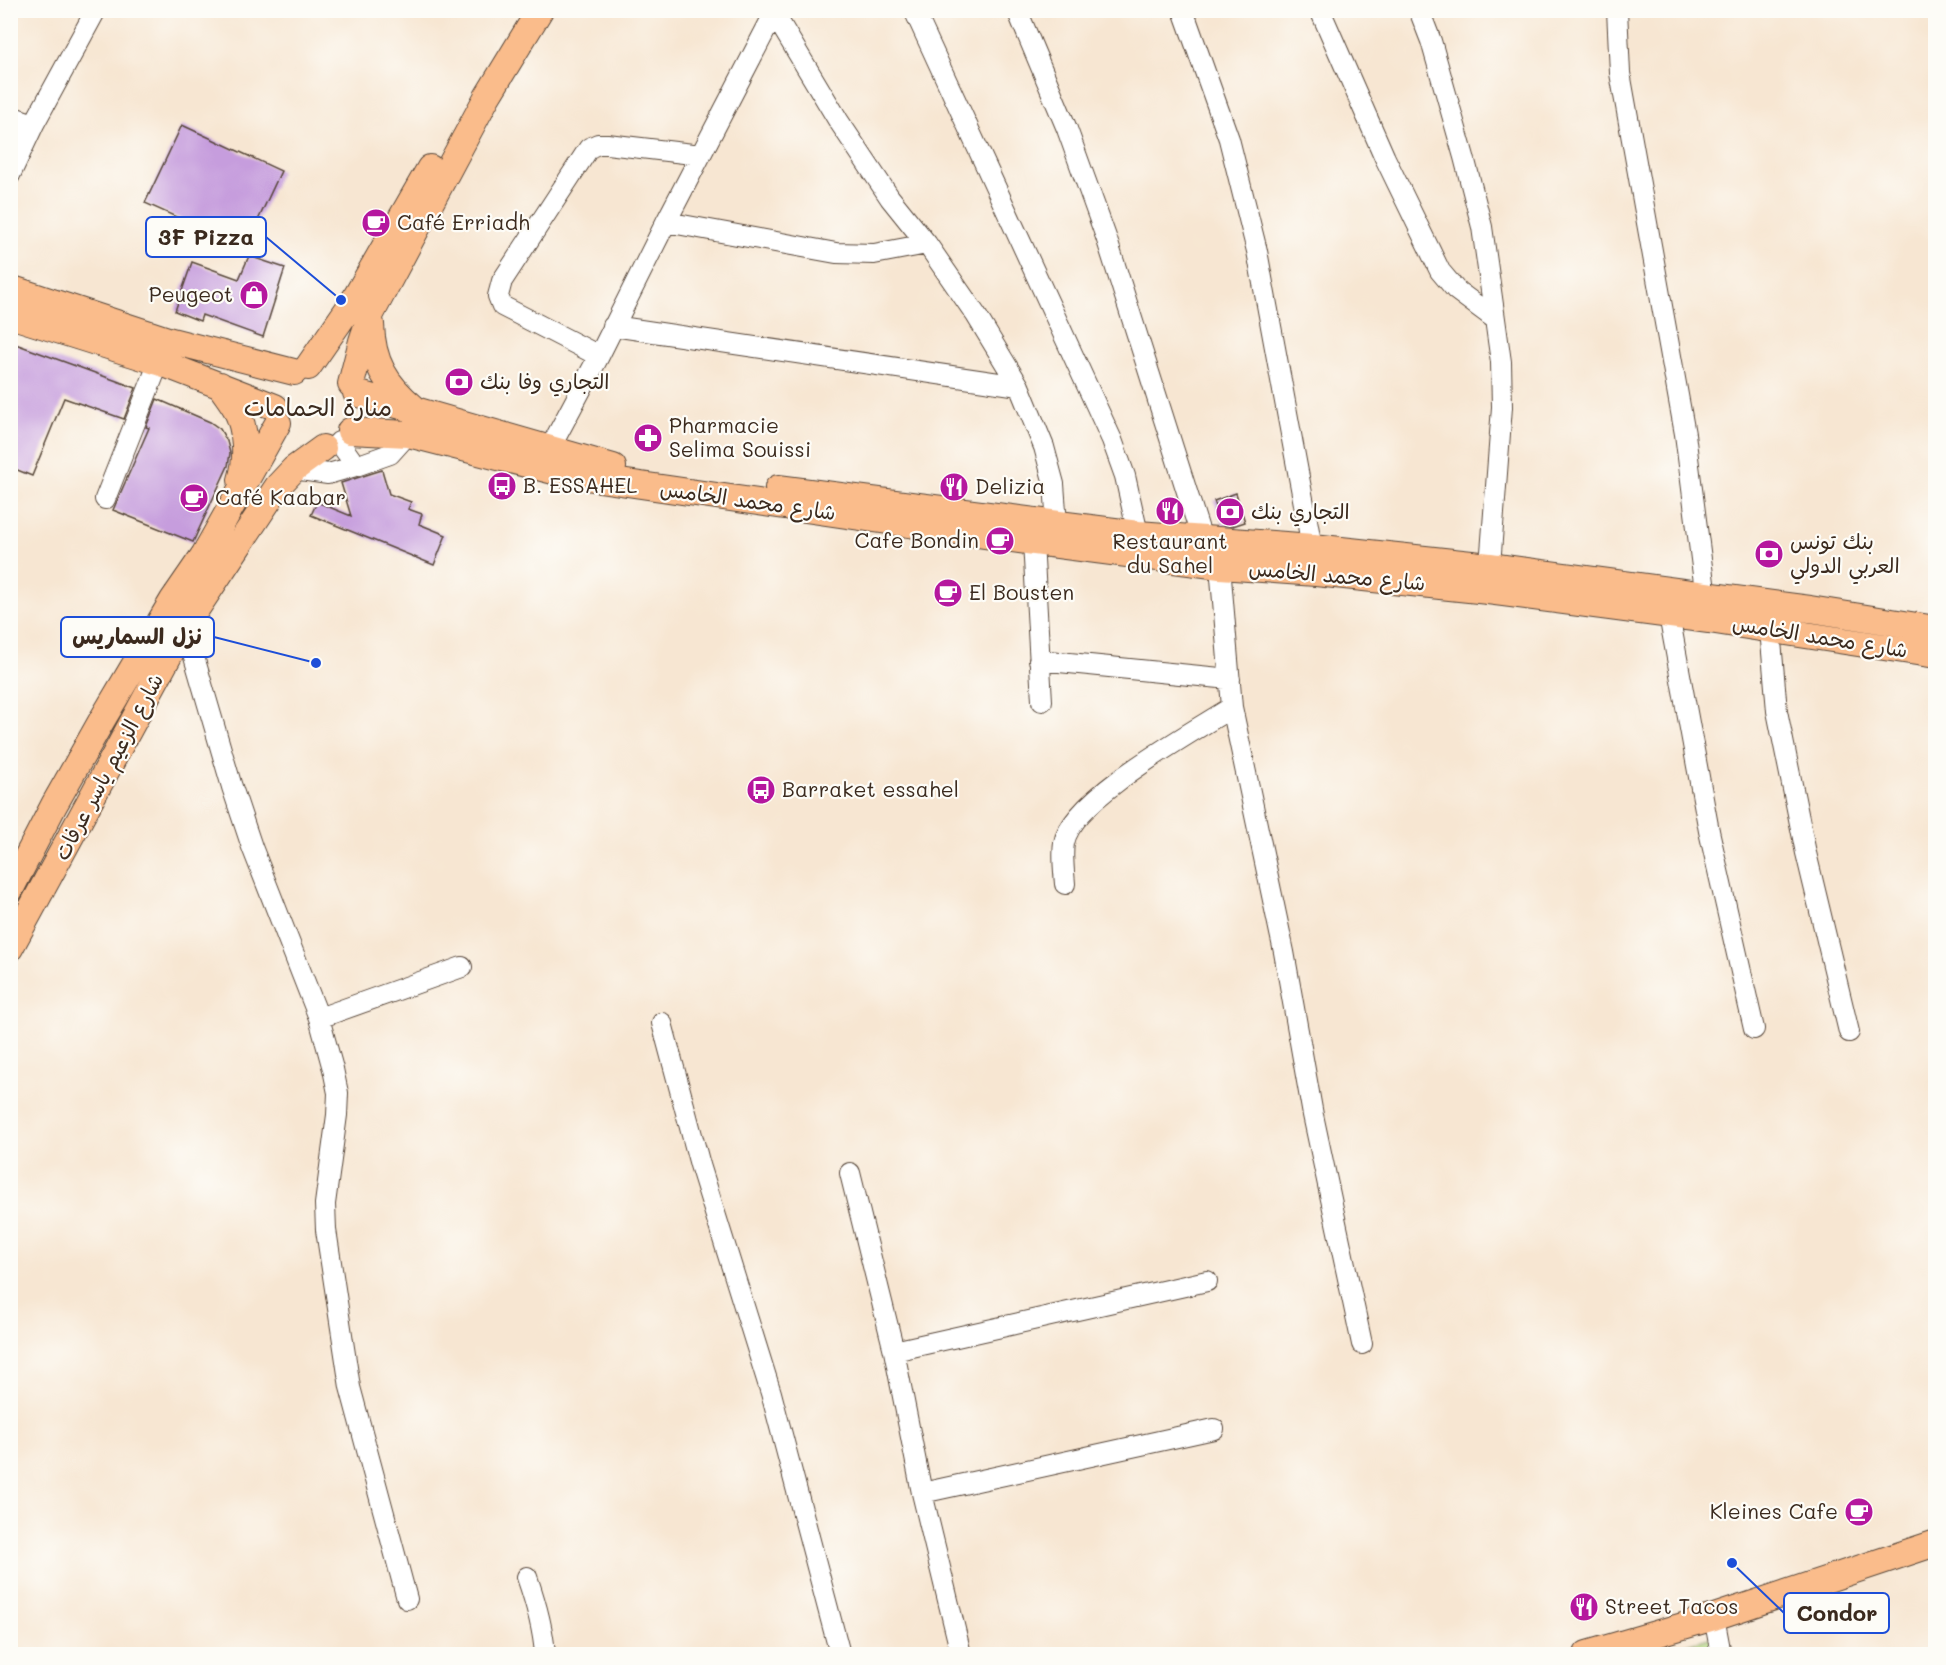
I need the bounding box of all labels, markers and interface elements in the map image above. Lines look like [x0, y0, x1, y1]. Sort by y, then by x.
cafe icon: Café Erriadh [360, 207, 392, 239]
place label: Café Erriadh [397, 208, 530, 235]
callout: 3F Pizza [146, 217, 266, 257]
text: 3F Pizza [158, 222, 254, 251]
shop icon: Peugeot [238, 279, 270, 311]
place label: Peugeot [149, 280, 233, 307]
bank icon: التجاري وفا بنك [443, 366, 475, 398]
place label: التجاري وفا بنك [480, 367, 610, 397]
district label: منارة الحمامات [244, 391, 392, 422]
place label: Pharmacie Selima Souissi [669, 411, 811, 462]
pharmacy icon: Pharmacie Selima Souissi [632, 422, 664, 454]
bus stop icon: B. ESSAHEL [486, 470, 518, 502]
place label: B. ESSAHEL [523, 471, 637, 498]
restaurant icon: Delizia [938, 471, 970, 503]
place label: Delizia [975, 472, 1045, 499]
street label: شارع محمد الخامس [658, 474, 838, 528]
cafe icon: Café Kaabar [178, 482, 210, 514]
place label: Café Kaabar [215, 483, 346, 510]
restaurant icon: Restaurant du Sahel [1154, 495, 1186, 527]
bank icon: التجاري بنك [1214, 496, 1246, 528]
place label: التجاري بنك [1251, 497, 1350, 527]
cafe icon: Cafe Bondin [984, 525, 1016, 557]
place label: Cafe Bondin [855, 526, 979, 553]
place label: Restaurant du Sahel [1113, 527, 1227, 578]
place label: بنك تونس العربي الدولي [1790, 527, 1900, 585]
bank icon: بنك تونس العربي الدولي [1753, 538, 1785, 570]
street label: شارع محمد الخامس [1247, 553, 1427, 599]
cafe icon: El Bousten [932, 577, 964, 609]
place label: El Bousten [969, 578, 1074, 605]
street label: شارع محمد الخامس [1730, 608, 1910, 666]
callout: نزل السماريس [61, 617, 214, 657]
text: نزل السماريس [72, 621, 202, 650]
street label: شارع الزعيم ياسر عرفات [47, 668, 172, 866]
bus stop icon: Barraket essahel [745, 774, 777, 806]
place label: Barraket essahel [782, 775, 959, 802]
cafe icon: Kleines Cafe [1843, 1496, 1875, 1528]
place label: Kleines Cafe [1710, 1497, 1838, 1524]
restaurant icon: Street Tacos [1568, 1591, 1600, 1623]
place label: Street Tacos [1605, 1592, 1738, 1619]
callout: Condor [1784, 1593, 1889, 1633]
text: Condor [1796, 1598, 1878, 1627]

